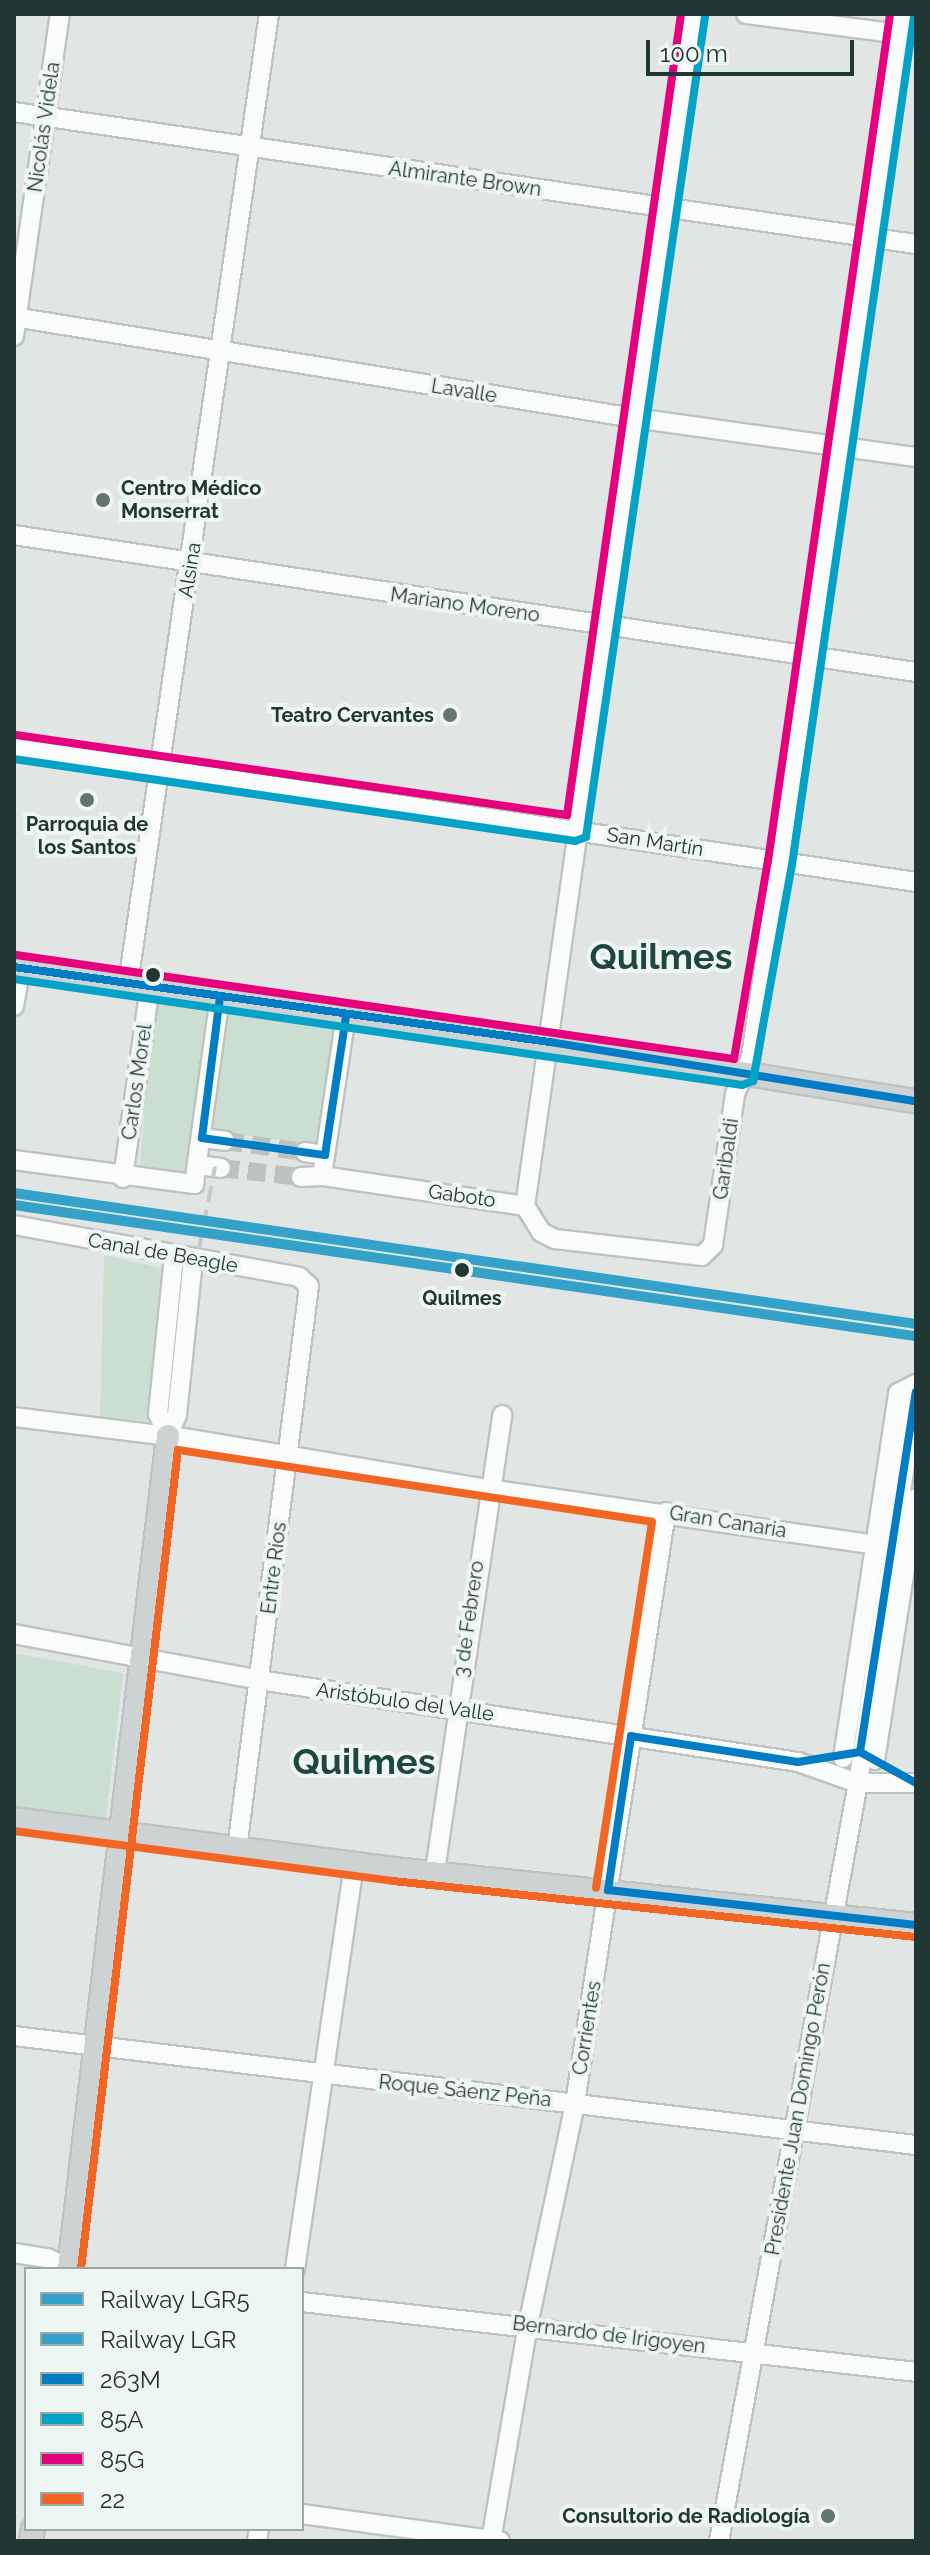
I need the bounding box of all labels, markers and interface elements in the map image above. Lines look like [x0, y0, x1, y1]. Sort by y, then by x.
scale bar [650, 24, 858, 74]
text: 100 m [660, 39, 728, 68]
street label: Nicolás Videla [23, 60, 65, 194]
street label: Almirante Brown [387, 156, 543, 202]
street label: Lavalle [429, 374, 499, 408]
place label: Centro Médico Monserrat [121, 476, 261, 523]
marker: Centro Médico Monserrat [92, 489, 114, 511]
street label: Alsina [174, 541, 206, 599]
street label: Mariano Moreno [389, 583, 541, 627]
place label: Teatro Cervantes [271, 703, 434, 727]
marker: Teatro Cervantes [441, 706, 459, 724]
marker: Parroquia de los Santos [78, 791, 96, 809]
place label: Parroquia de los Santos [26, 812, 148, 859]
street label: San Martín [605, 822, 705, 862]
district label: Quilmes [590, 935, 732, 979]
unlabelled marker [145, 967, 161, 983]
street label: Carlos Morel [117, 1022, 157, 1142]
street label: Garibaldi [708, 1117, 744, 1201]
street label: Gaboto [427, 1179, 497, 1213]
street label: Canal de Beagle [86, 1228, 240, 1278]
marker: Quilmes [450, 1258, 474, 1282]
place label: Quilmes [422, 1286, 502, 1310]
street label: Gran Canaria [668, 1501, 788, 1543]
street label: Entre Ríos [256, 1521, 292, 1615]
street label: 3 de Febrero [449, 1559, 489, 1679]
street label: Aristóbulo del Valle [314, 1678, 496, 1726]
district label: Quilmes [293, 1740, 435, 1784]
street label: Presidente Juan Domingo Perón [760, 1961, 836, 2257]
street label: Corrientes [568, 1979, 606, 2077]
street label: Roque Sáenz Peña [377, 2070, 553, 2112]
legend [24, 2267, 304, 2531]
text: Railway LGR5 [100, 2285, 250, 2314]
street label: Bernardo de Irigoyen [511, 2311, 707, 2359]
text: Railway LGR [100, 2325, 236, 2354]
text: 263M [100, 2365, 161, 2394]
text: 85A [100, 2405, 144, 2434]
text: 85G [100, 2445, 145, 2474]
text: 22 [100, 2485, 125, 2514]
place label: Consultorio de Radiología [562, 2504, 810, 2528]
marker: Consultorio de Radiología [817, 2505, 839, 2527]

